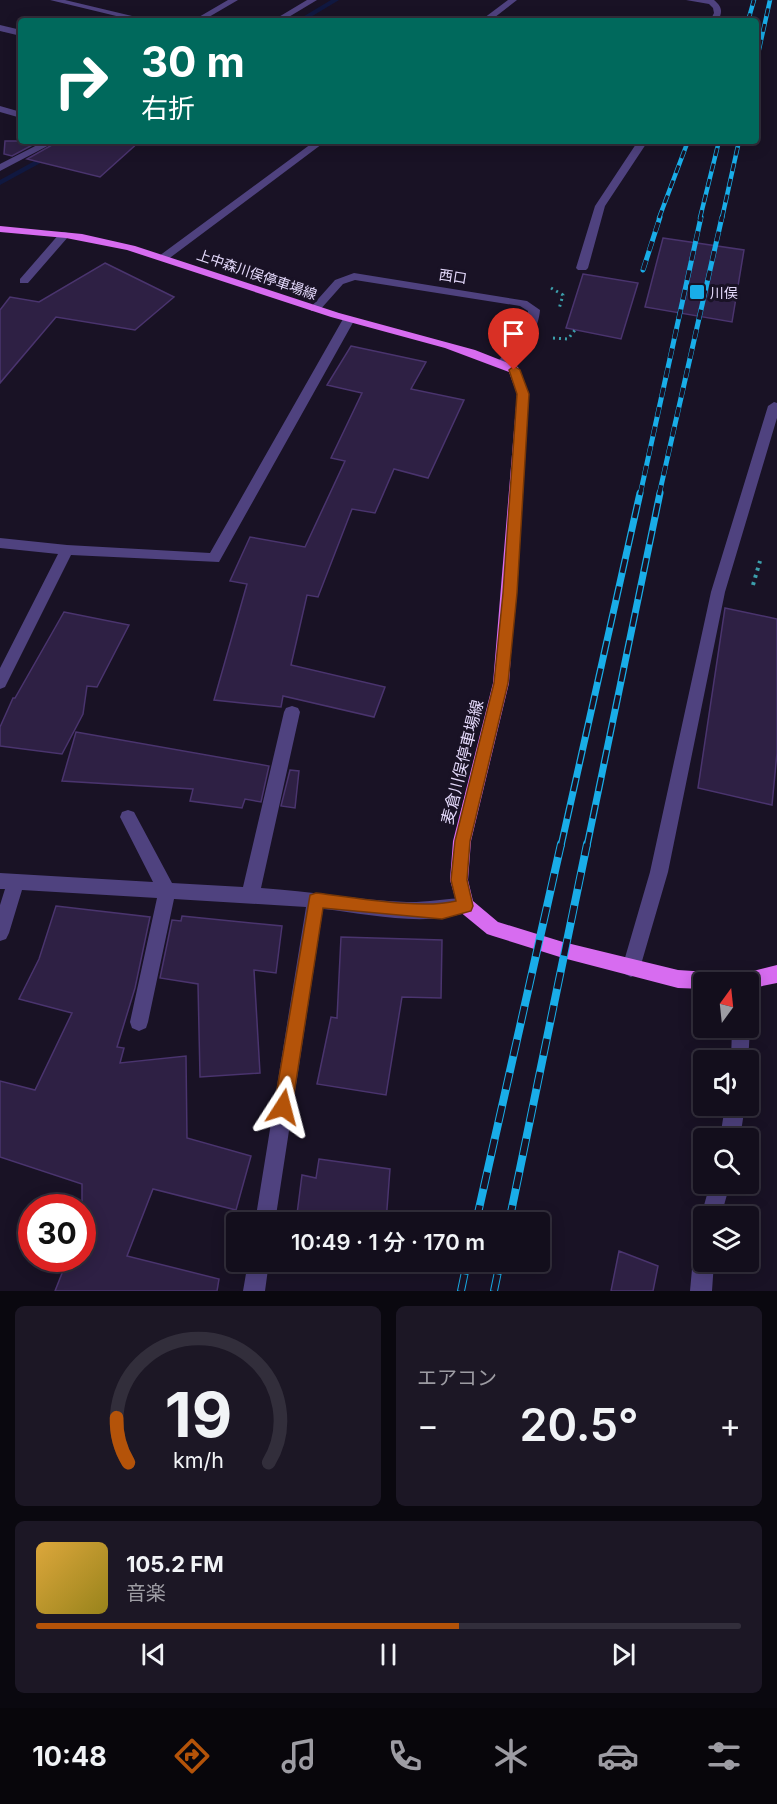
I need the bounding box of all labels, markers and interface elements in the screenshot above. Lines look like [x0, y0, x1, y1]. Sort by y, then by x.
text: 30 m [141, 36, 245, 87]
icon: right [42, 42, 120, 120]
text: 右折 [141, 92, 195, 125]
street label: 上中森川俣停車場線 [195, 245, 319, 303]
street label: 西口 [438, 265, 468, 287]
marker: 川俣 [688, 283, 706, 301]
place label: 川俣 [710, 284, 738, 301]
pin [488, 308, 539, 370]
icon: arrive [497, 317, 530, 350]
street label: 麦倉川俣停車場線 [437, 697, 487, 827]
north arrow [693, 972, 759, 1038]
map controls [693, 972, 759, 1272]
button: sound [693, 1050, 759, 1116]
position arrow [251, 1075, 315, 1139]
button: search [693, 1128, 759, 1194]
speed limit sign: 30 [18, 1194, 96, 1272]
button: layers [693, 1206, 759, 1272]
text: 10:49 · 1 分 · 170 m [291, 1229, 485, 1255]
text: エアコン [417, 1366, 497, 1390]
text: 19 [164, 1377, 232, 1452]
text: 20.5° [519, 1397, 639, 1452]
text: − [417, 1405, 439, 1445]
text: + [719, 1405, 741, 1445]
text: km/h [173, 1447, 223, 1473]
text: 105.2 FM [126, 1551, 224, 1577]
text: 音楽 [126, 1581, 166, 1605]
icon: previous [137, 1638, 170, 1671]
icon: pause [372, 1638, 405, 1671]
icon: next [607, 1638, 640, 1671]
icon: directions [171, 1735, 213, 1777]
icon: music [278, 1735, 320, 1777]
icon: phone [384, 1735, 426, 1777]
icon: climate [490, 1735, 532, 1777]
icon: car [597, 1735, 639, 1777]
icon: filters [703, 1735, 745, 1777]
text: 10:48 [32, 1740, 107, 1773]

